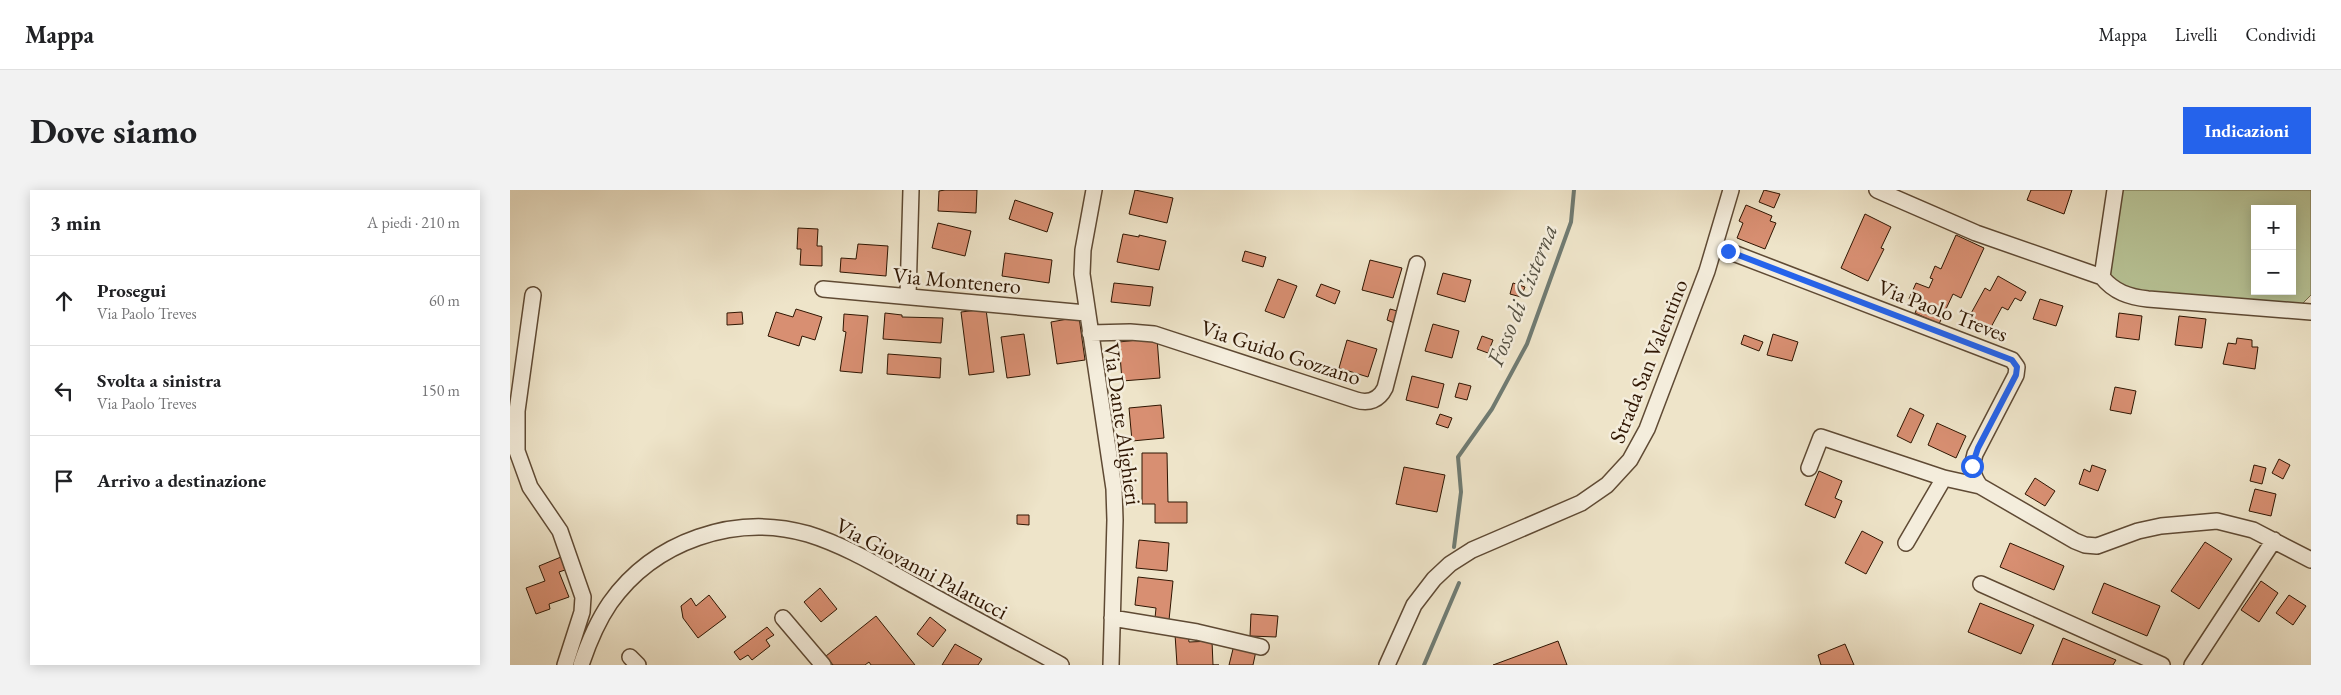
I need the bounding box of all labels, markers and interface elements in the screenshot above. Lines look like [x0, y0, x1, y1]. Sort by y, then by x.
text: Mappa [25, 19, 94, 50]
text: Mappa [2098, 23, 2147, 46]
text: Livelli [2175, 23, 2217, 46]
text: Condividi [2245, 23, 2316, 46]
button: Indicazioni [2183, 107, 2311, 154]
text: Dove siamo [30, 108, 197, 153]
map controls [2251, 205, 2296, 295]
button: + [2251, 205, 2296, 250]
text: 3 min [50, 209, 101, 236]
text: A piedi · 210 m [367, 212, 460, 233]
water label: Fosso di Cisterna [1479, 219, 1564, 371]
route end [1717, 240, 1740, 263]
button: − [2251, 250, 2296, 295]
street label: Via Montenero [892, 260, 1022, 301]
street label: Via Paolo Treves [1874, 272, 2012, 349]
street label: Strada San Valentino [1602, 275, 1695, 447]
text: Prosegui [97, 278, 166, 303]
icon: ahead [50, 287, 78, 315]
text: 60 m [429, 290, 460, 311]
text: Via Paolo Treves [97, 303, 197, 324]
street label: Via Guido Gozzano [1197, 313, 1365, 392]
street label: Via Dante Alighieri [1097, 341, 1148, 507]
text: Svolta a sinistra [97, 368, 221, 393]
icon: left [50, 377, 78, 405]
text: 150 m [421, 380, 460, 401]
text: Via Paolo Treves [97, 393, 197, 414]
route start [1961, 455, 1984, 478]
icon: arrive [50, 467, 78, 495]
text: Arrivo a destinazione [97, 468, 266, 493]
street label: Via Giovanni Palatucci [831, 511, 1013, 626]

